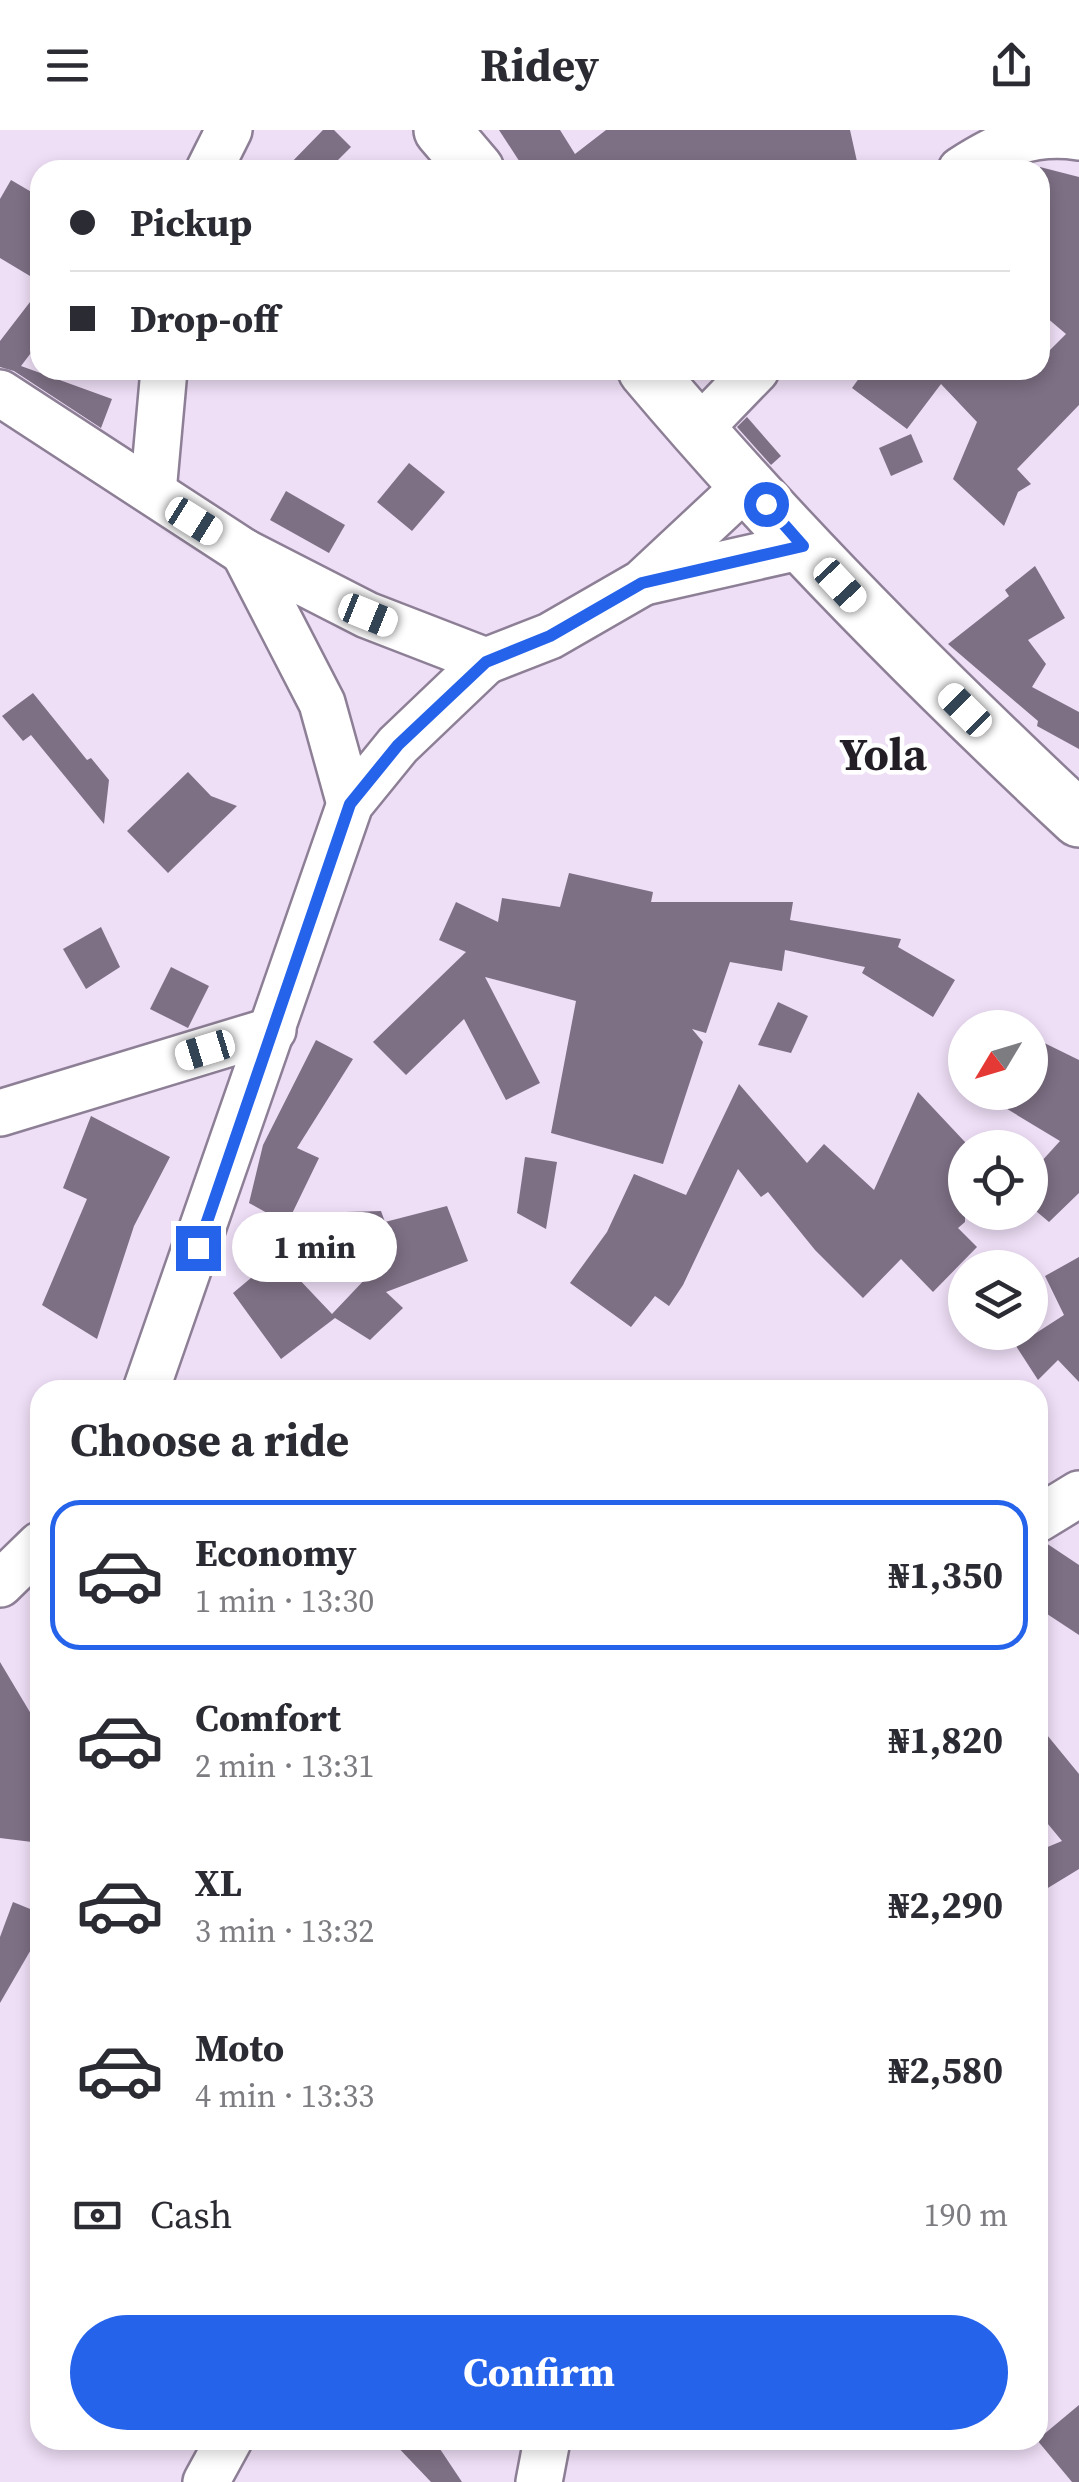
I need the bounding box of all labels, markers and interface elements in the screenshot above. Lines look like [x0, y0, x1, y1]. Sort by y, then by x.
text: Ridey [480, 34, 599, 96]
icon: menu [40, 38, 95, 93]
icon: share [984, 38, 1039, 93]
text: Pickup [130, 197, 252, 249]
text: Drop-off [130, 293, 279, 345]
route start [744, 482, 789, 527]
car [161, 492, 227, 550]
car [809, 553, 871, 617]
car [335, 590, 401, 640]
car [933, 678, 997, 742]
district label: Yola [839, 723, 928, 785]
north arrow [948, 1010, 1048, 1110]
map controls [948, 1010, 1048, 1350]
car [172, 1027, 238, 1073]
button: locate [948, 1130, 1048, 1230]
callout: 1 min [233, 1213, 398, 1283]
text: 1 min [273, 1225, 356, 1269]
route end [176, 1226, 221, 1271]
button: layers [948, 1250, 1048, 1350]
text: Choose a ride [70, 1409, 349, 1471]
text: Economy [195, 1527, 357, 1579]
icon: car [75, 1530, 165, 1620]
text: ₦1,350 [889, 1549, 1003, 1601]
text: 1 min · 13:30 [195, 1579, 374, 1623]
text: Comfort [195, 1692, 341, 1744]
icon: car [75, 1695, 165, 1785]
text: ₦1,820 [889, 1714, 1003, 1766]
text: 2 min · 13:31 [195, 1744, 374, 1788]
text: XL [195, 1857, 242, 1909]
icon: car [75, 1860, 165, 1950]
text: ₦2,290 [889, 1879, 1003, 1931]
text: 3 min · 13:32 [195, 1909, 374, 1953]
text: Moto [195, 2022, 284, 2074]
icon: car [75, 2025, 165, 2115]
text: ₦2,580 [889, 2044, 1003, 2096]
text: 4 min · 13:33 [195, 2074, 374, 2118]
icon: cash [70, 2188, 125, 2243]
text: Cash [150, 2189, 232, 2241]
text: 190 m [924, 2193, 1008, 2237]
button: Confirm [70, 2315, 1008, 2430]

